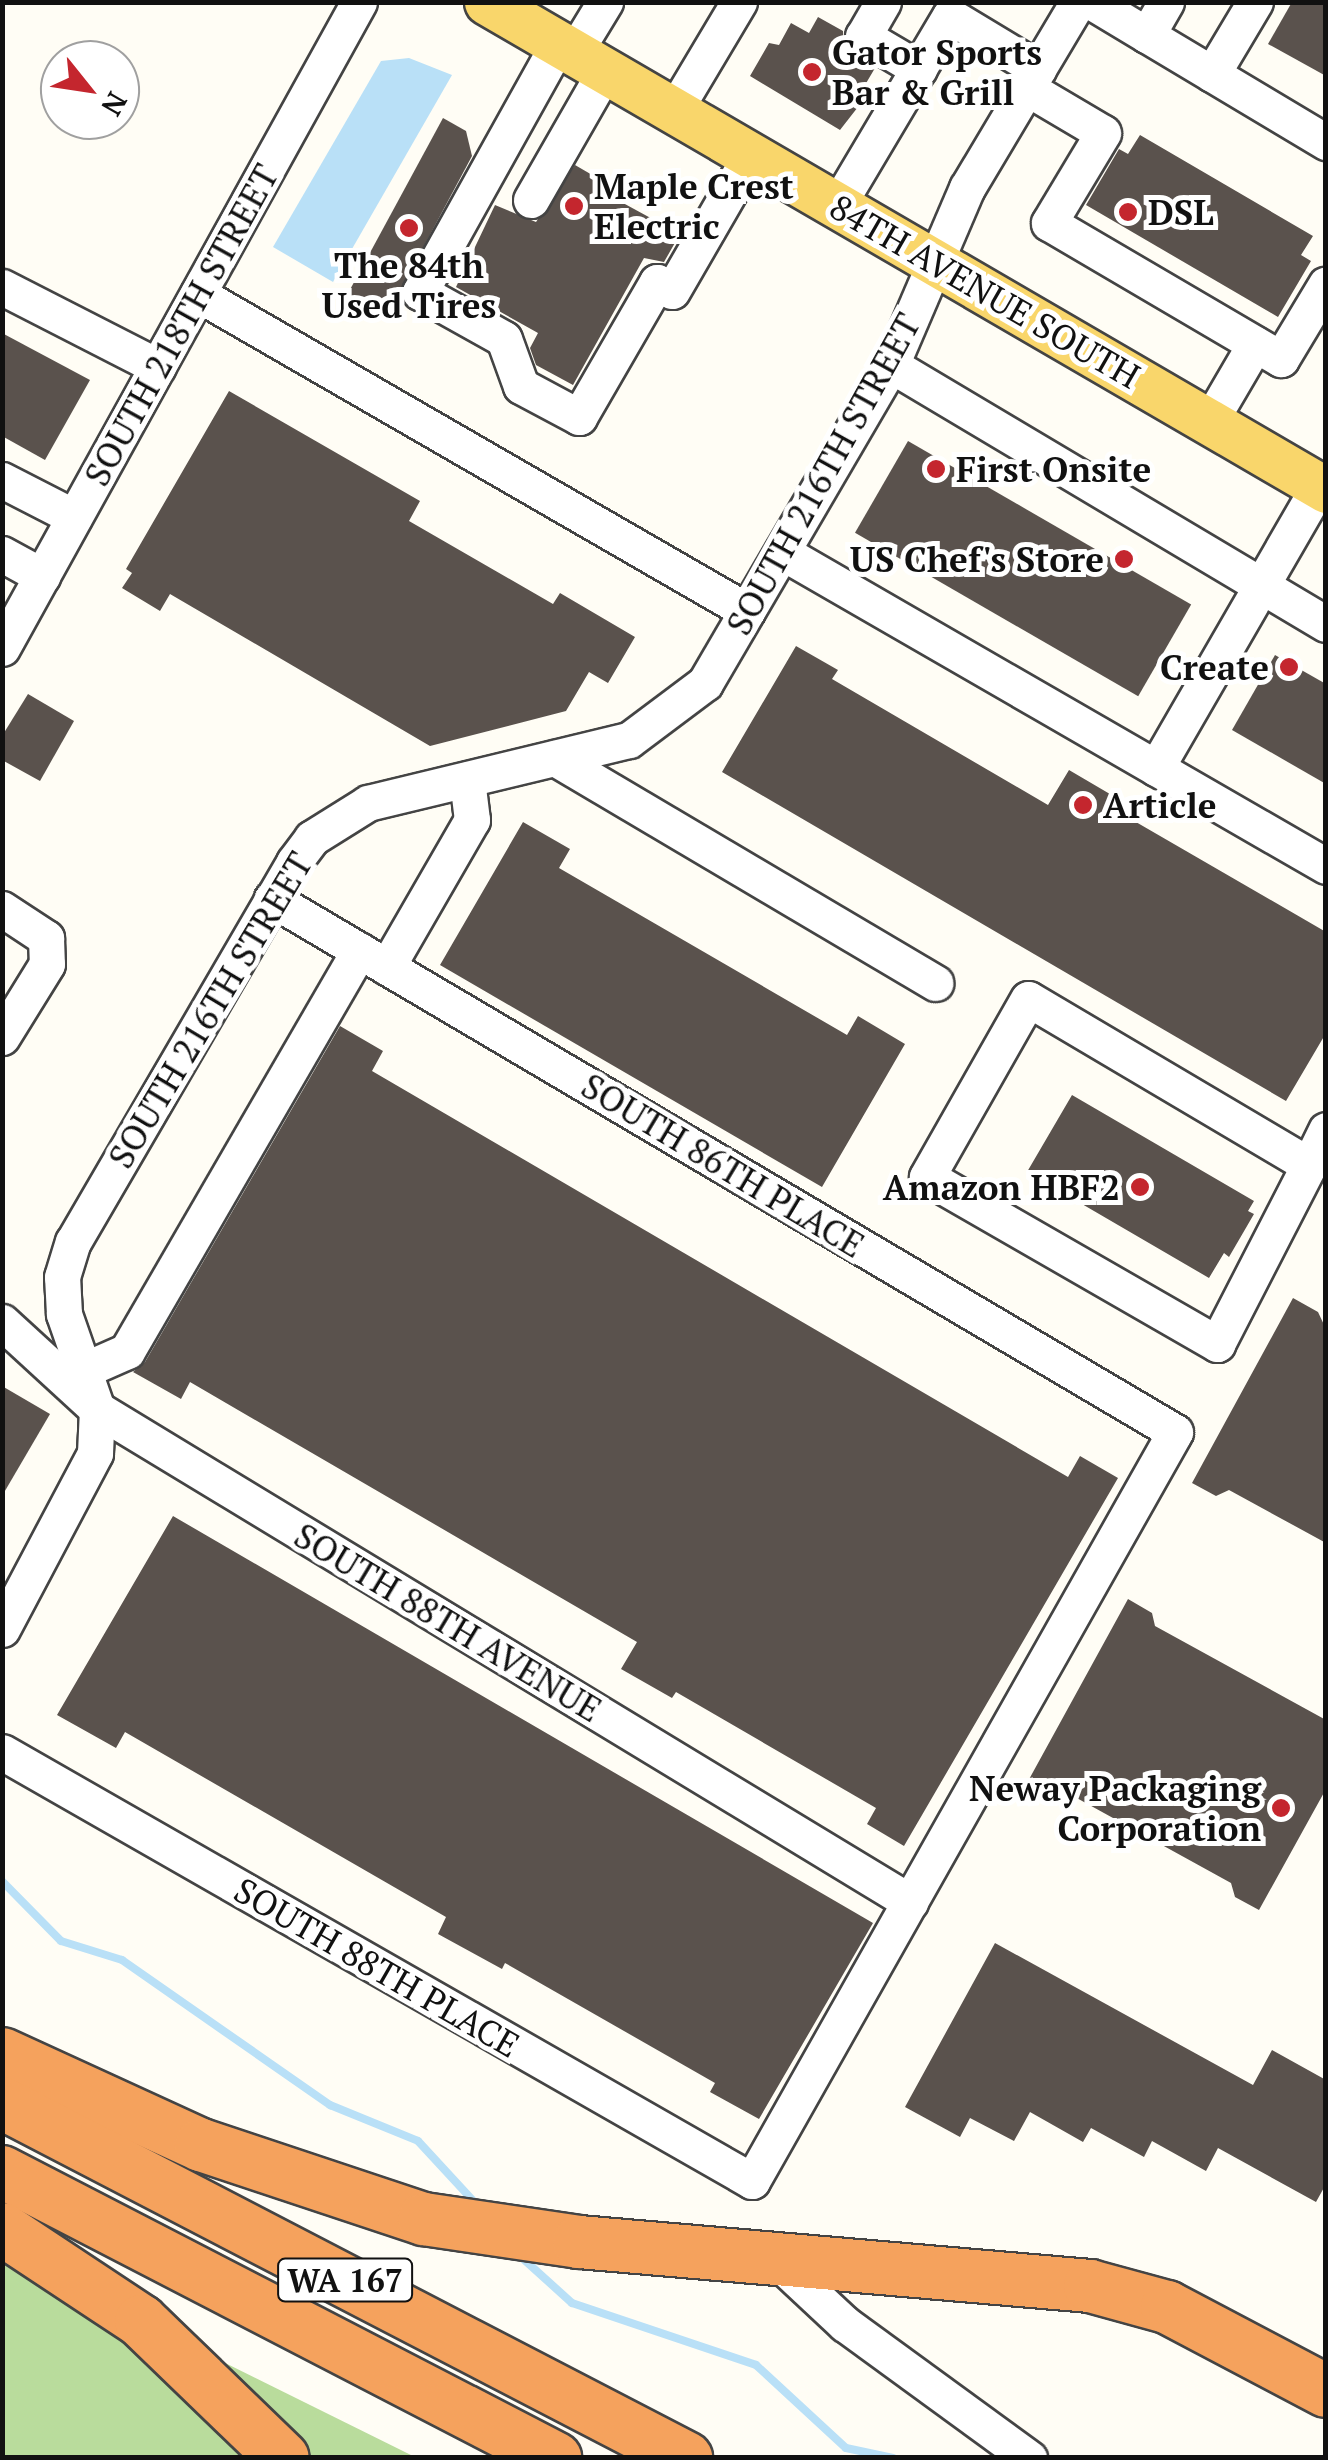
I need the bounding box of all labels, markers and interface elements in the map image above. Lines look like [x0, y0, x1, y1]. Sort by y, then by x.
place label: Gator Sports Bar & Grill [832, 31, 1042, 113]
north arrow [40, 40, 140, 140]
marker: Gator Sports Bar & Grill [801, 61, 823, 83]
text: N [93, 86, 136, 123]
street label: SOUTH 218TH STREET [75, 157, 287, 493]
place label: Maple Crest Electric [594, 165, 794, 247]
street label: 84TH AVENUE SOUTH [823, 185, 1147, 397]
place label: DSL [1148, 191, 1214, 233]
marker: Maple Crest Electric [563, 195, 585, 217]
marker: DSL [1117, 201, 1139, 223]
marker: The 84th Used Tires [398, 217, 420, 239]
place label: The 84th Used Tires [322, 244, 496, 326]
street label: SOUTH 216TH STREET [717, 306, 929, 642]
place label: First Onsite [956, 448, 1151, 490]
marker: First Onsite [925, 458, 947, 480]
place label: US Chef's Store [850, 538, 1104, 580]
marker: US Chef's Store [1113, 548, 1135, 570]
place label: Create [1160, 646, 1269, 688]
marker: Create [1278, 656, 1300, 678]
place label: Article [1103, 784, 1217, 826]
marker: Article [1072, 794, 1094, 816]
street label: SOUTH 216TH STREET [99, 845, 321, 1175]
street label: SOUTH 86TH PLACE [574, 1064, 872, 1266]
place label: Amazon HBF2 [883, 1166, 1120, 1208]
marker: Amazon HBF2 [1129, 1176, 1151, 1198]
street label: SOUTH 88TH AVENUE [287, 1514, 609, 1730]
place label: Neway Packaging Corporation [969, 1767, 1261, 1849]
marker: Neway Packaging Corporation [1270, 1797, 1292, 1819]
street label: SOUTH 88TH PLACE [227, 1868, 527, 2066]
road number: WA 167 [275, 2253, 415, 2307]

